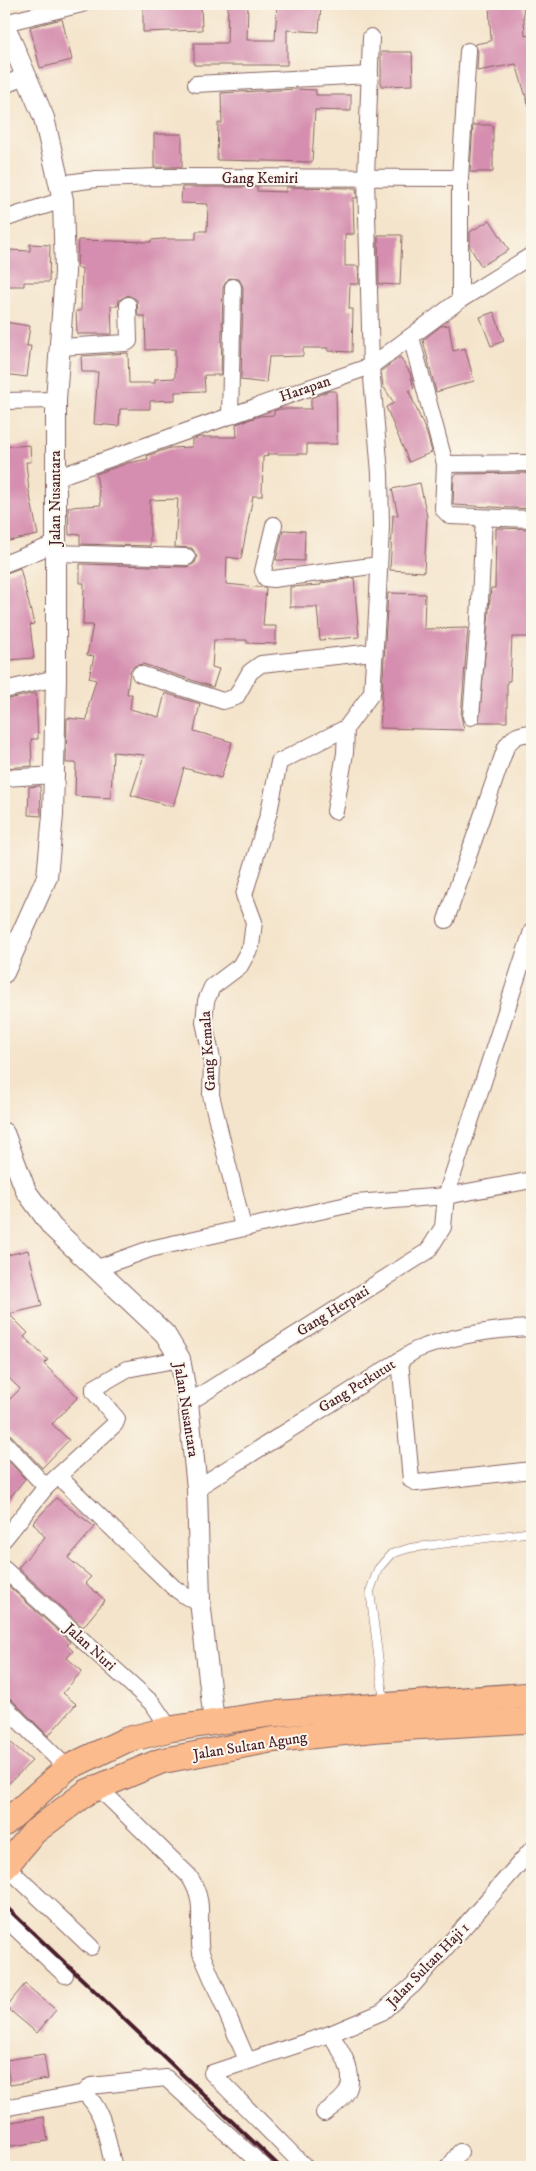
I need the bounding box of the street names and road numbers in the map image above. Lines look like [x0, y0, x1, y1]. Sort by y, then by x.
street label: Gang Kemiri [222, 169, 298, 188]
street label: Harapan [277, 371, 333, 407]
street label: Jalan Nusantara [46, 450, 65, 548]
street label: Gang Kemala [196, 1010, 220, 1092]
street label: Gang Herpati [293, 1281, 373, 1341]
street label: Gang Perkutut [315, 1355, 399, 1417]
street label: Jalan Nusantara [169, 1359, 203, 1459]
street label: Jalan Nuri [59, 1618, 120, 1675]
street label: Jalan Sultan Agung [190, 1728, 309, 1765]
street label: Jalan Sultan Haji 1 [381, 1919, 473, 2013]

